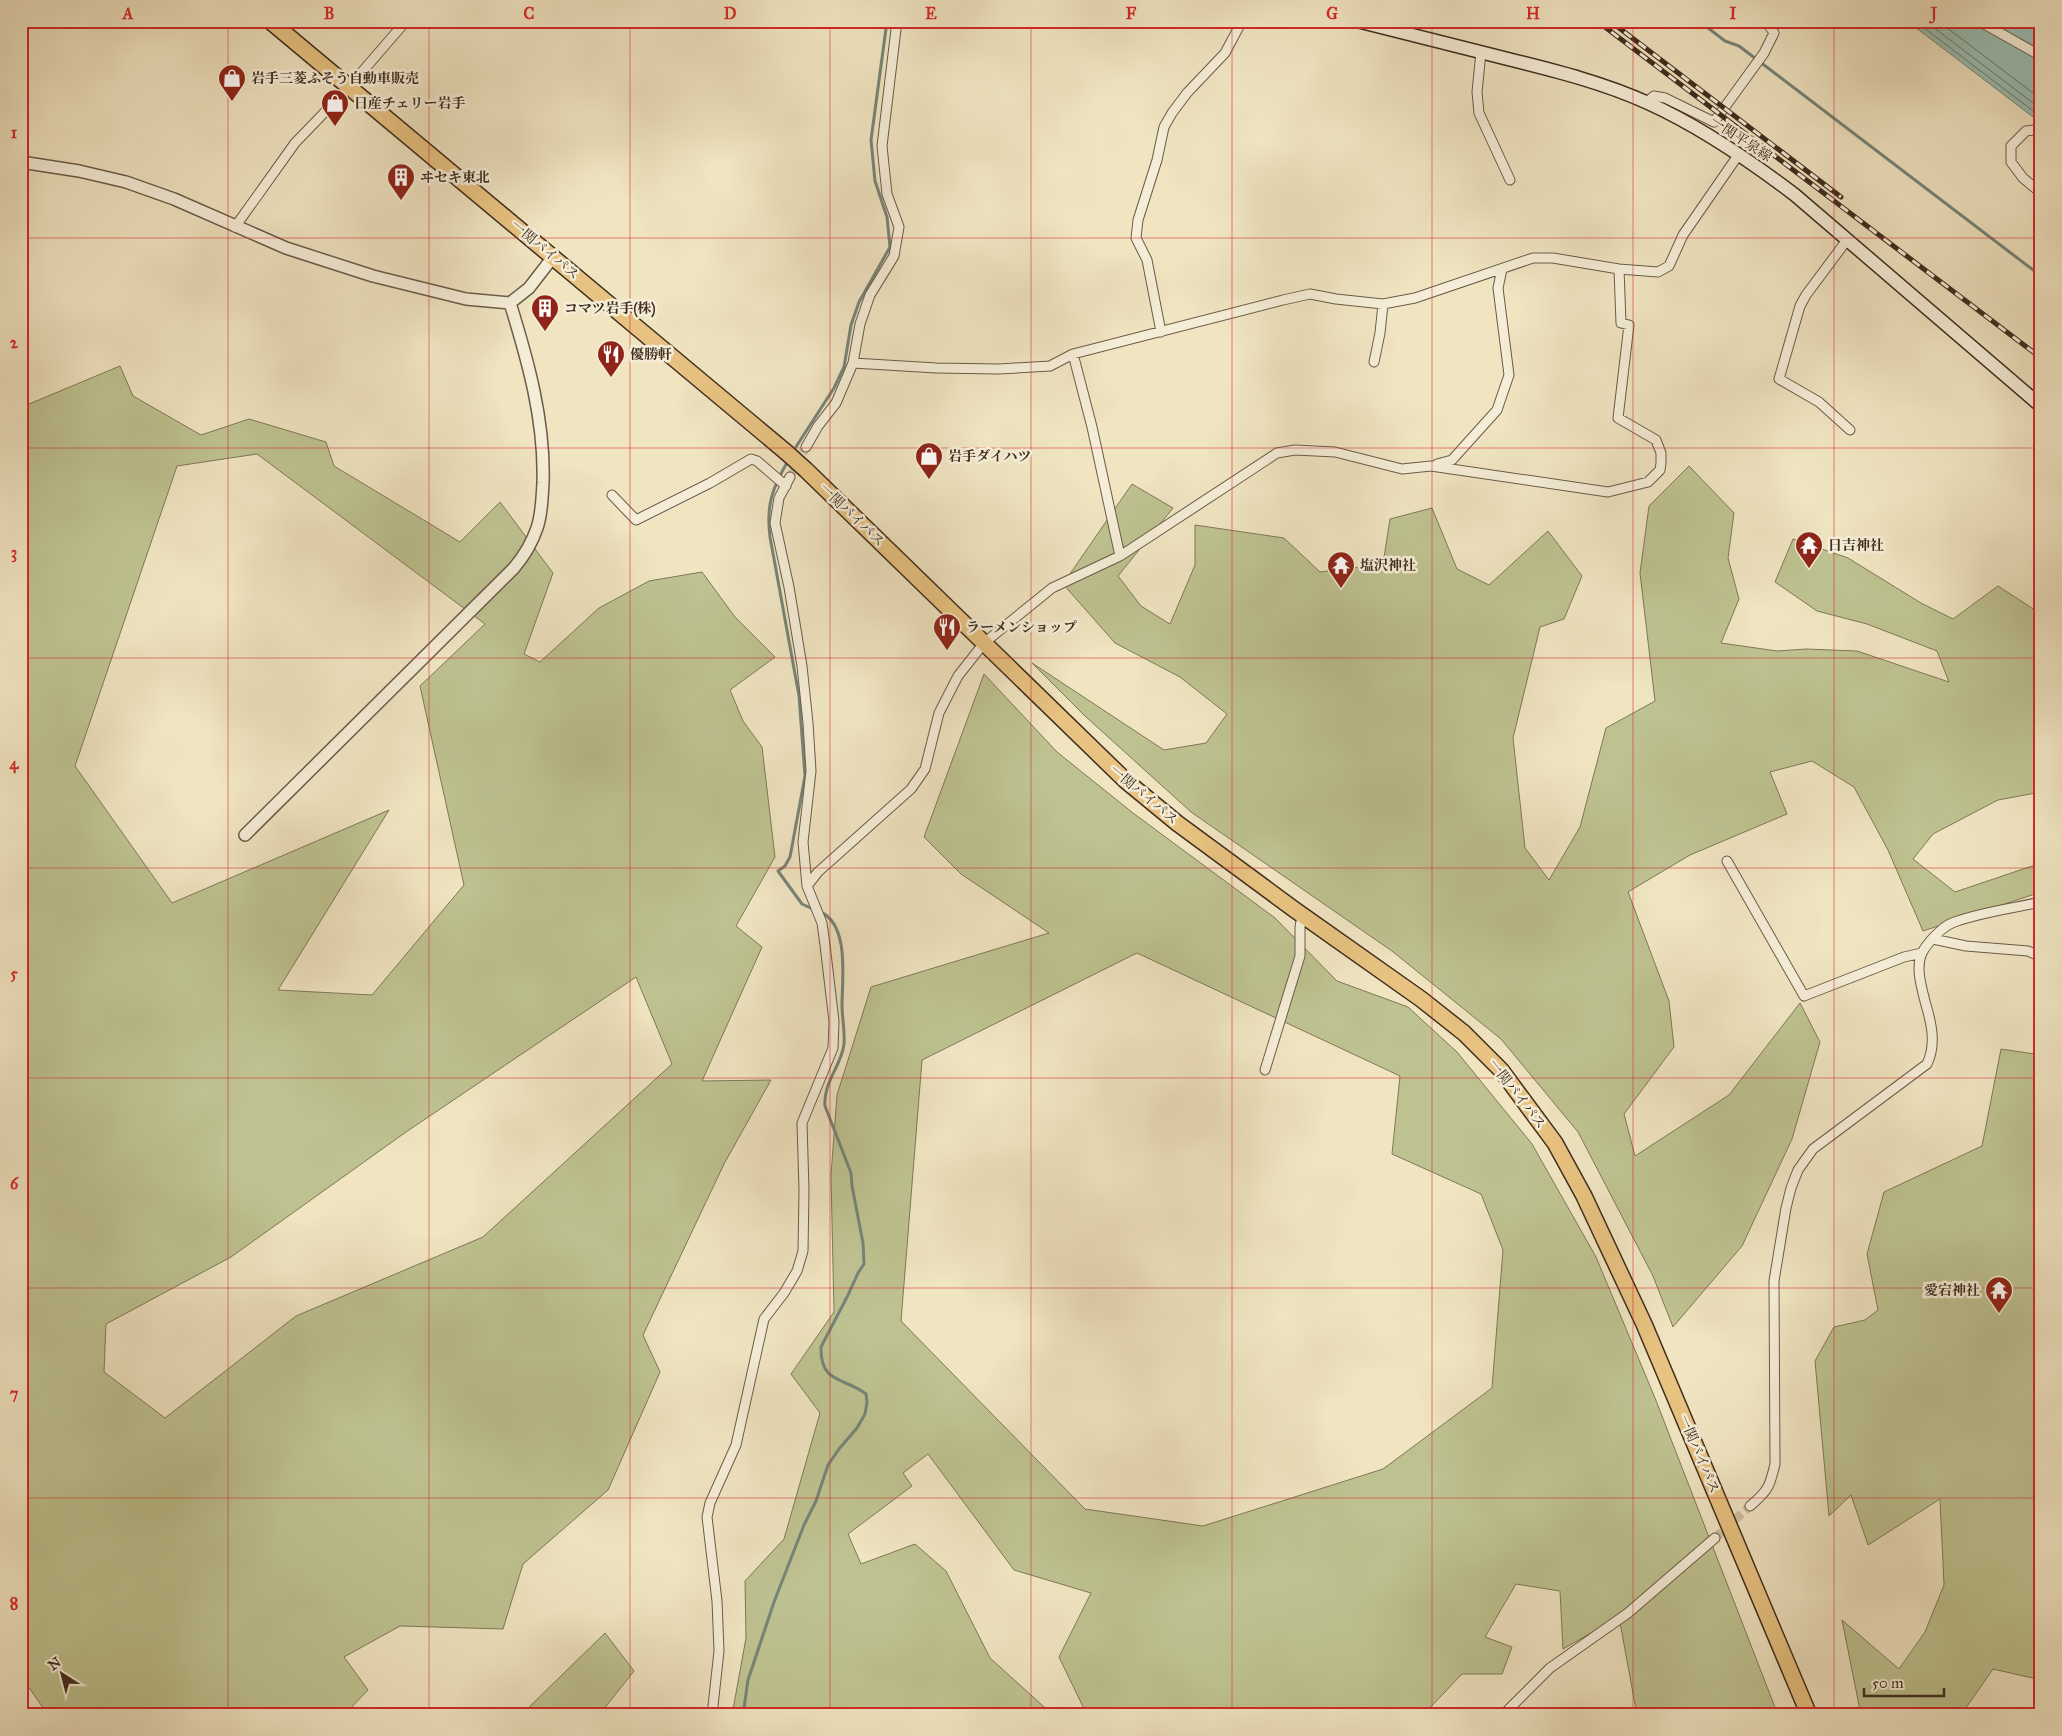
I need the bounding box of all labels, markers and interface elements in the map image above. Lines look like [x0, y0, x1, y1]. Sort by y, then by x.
text: A [122, 4, 134, 23]
text: B [324, 4, 334, 23]
text: C [524, 4, 535, 23]
text: D [724, 4, 737, 23]
text: E [925, 4, 937, 23]
text: F [1126, 4, 1137, 23]
text: G [1326, 4, 1338, 23]
text: H [1526, 4, 1540, 23]
text: I [1730, 4, 1737, 23]
text: J [1929, 4, 1938, 24]
shop icon: 岩手三菱ふそう自動車販売 [217, 63, 247, 102]
place label: 岩手三菱ふそう自動車販売 [251, 70, 419, 87]
shop icon: 日産チェリー岩手 [320, 88, 350, 127]
place label: 日産チェリー岩手 [354, 95, 466, 112]
street label: 一関平泉線 [1707, 113, 1775, 165]
text: 1 [11, 123, 18, 142]
building icon: ヰセキ東北 [386, 162, 416, 201]
place label: ヰセキ東北 [420, 169, 490, 186]
street label: 一関バイパス [507, 217, 583, 283]
building icon: コマツ岩手(株) [530, 293, 560, 332]
place label: コマツ岩手(株) [564, 300, 655, 318]
text: 2 [10, 333, 19, 352]
restaurant icon: 優勝軒 [596, 339, 626, 378]
place label: 優勝軒 [630, 346, 672, 363]
shop icon: 岩手ダイハツ [914, 441, 944, 480]
place label: 岩手ダイハツ [948, 448, 1031, 465]
street label: 一関バイパス [816, 480, 888, 550]
temple icon: 日吉神社 [1794, 530, 1824, 569]
place label: 日吉神社 [1828, 537, 1884, 554]
text: 3 [11, 543, 17, 563]
temple icon: 塩沢神社 [1326, 550, 1356, 589]
place label: 塩沢神社 [1360, 557, 1416, 574]
restaurant icon: ラーメンショップ [932, 612, 962, 651]
place label: ラーメンショップ [966, 619, 1077, 636]
text: 4 [10, 754, 20, 774]
street label: 一関バイパス [1106, 762, 1182, 828]
text: 5 [10, 964, 18, 983]
street label: 一関バイパス [1485, 1056, 1549, 1132]
text: 6 [10, 1174, 19, 1193]
temple icon: 愛宕神社 [1984, 1275, 2014, 1314]
place label: 愛宕神社 [1924, 1282, 1980, 1299]
text: 7 [10, 1384, 19, 1403]
street label: 一関バイパス [1675, 1412, 1723, 1496]
text: 8 [10, 1594, 18, 1613]
north arrow [38, 1648, 88, 1698]
text: N [45, 1653, 65, 1674]
scale bar [1864, 1666, 1944, 1698]
text: 50 m [1872, 1674, 1904, 1692]

